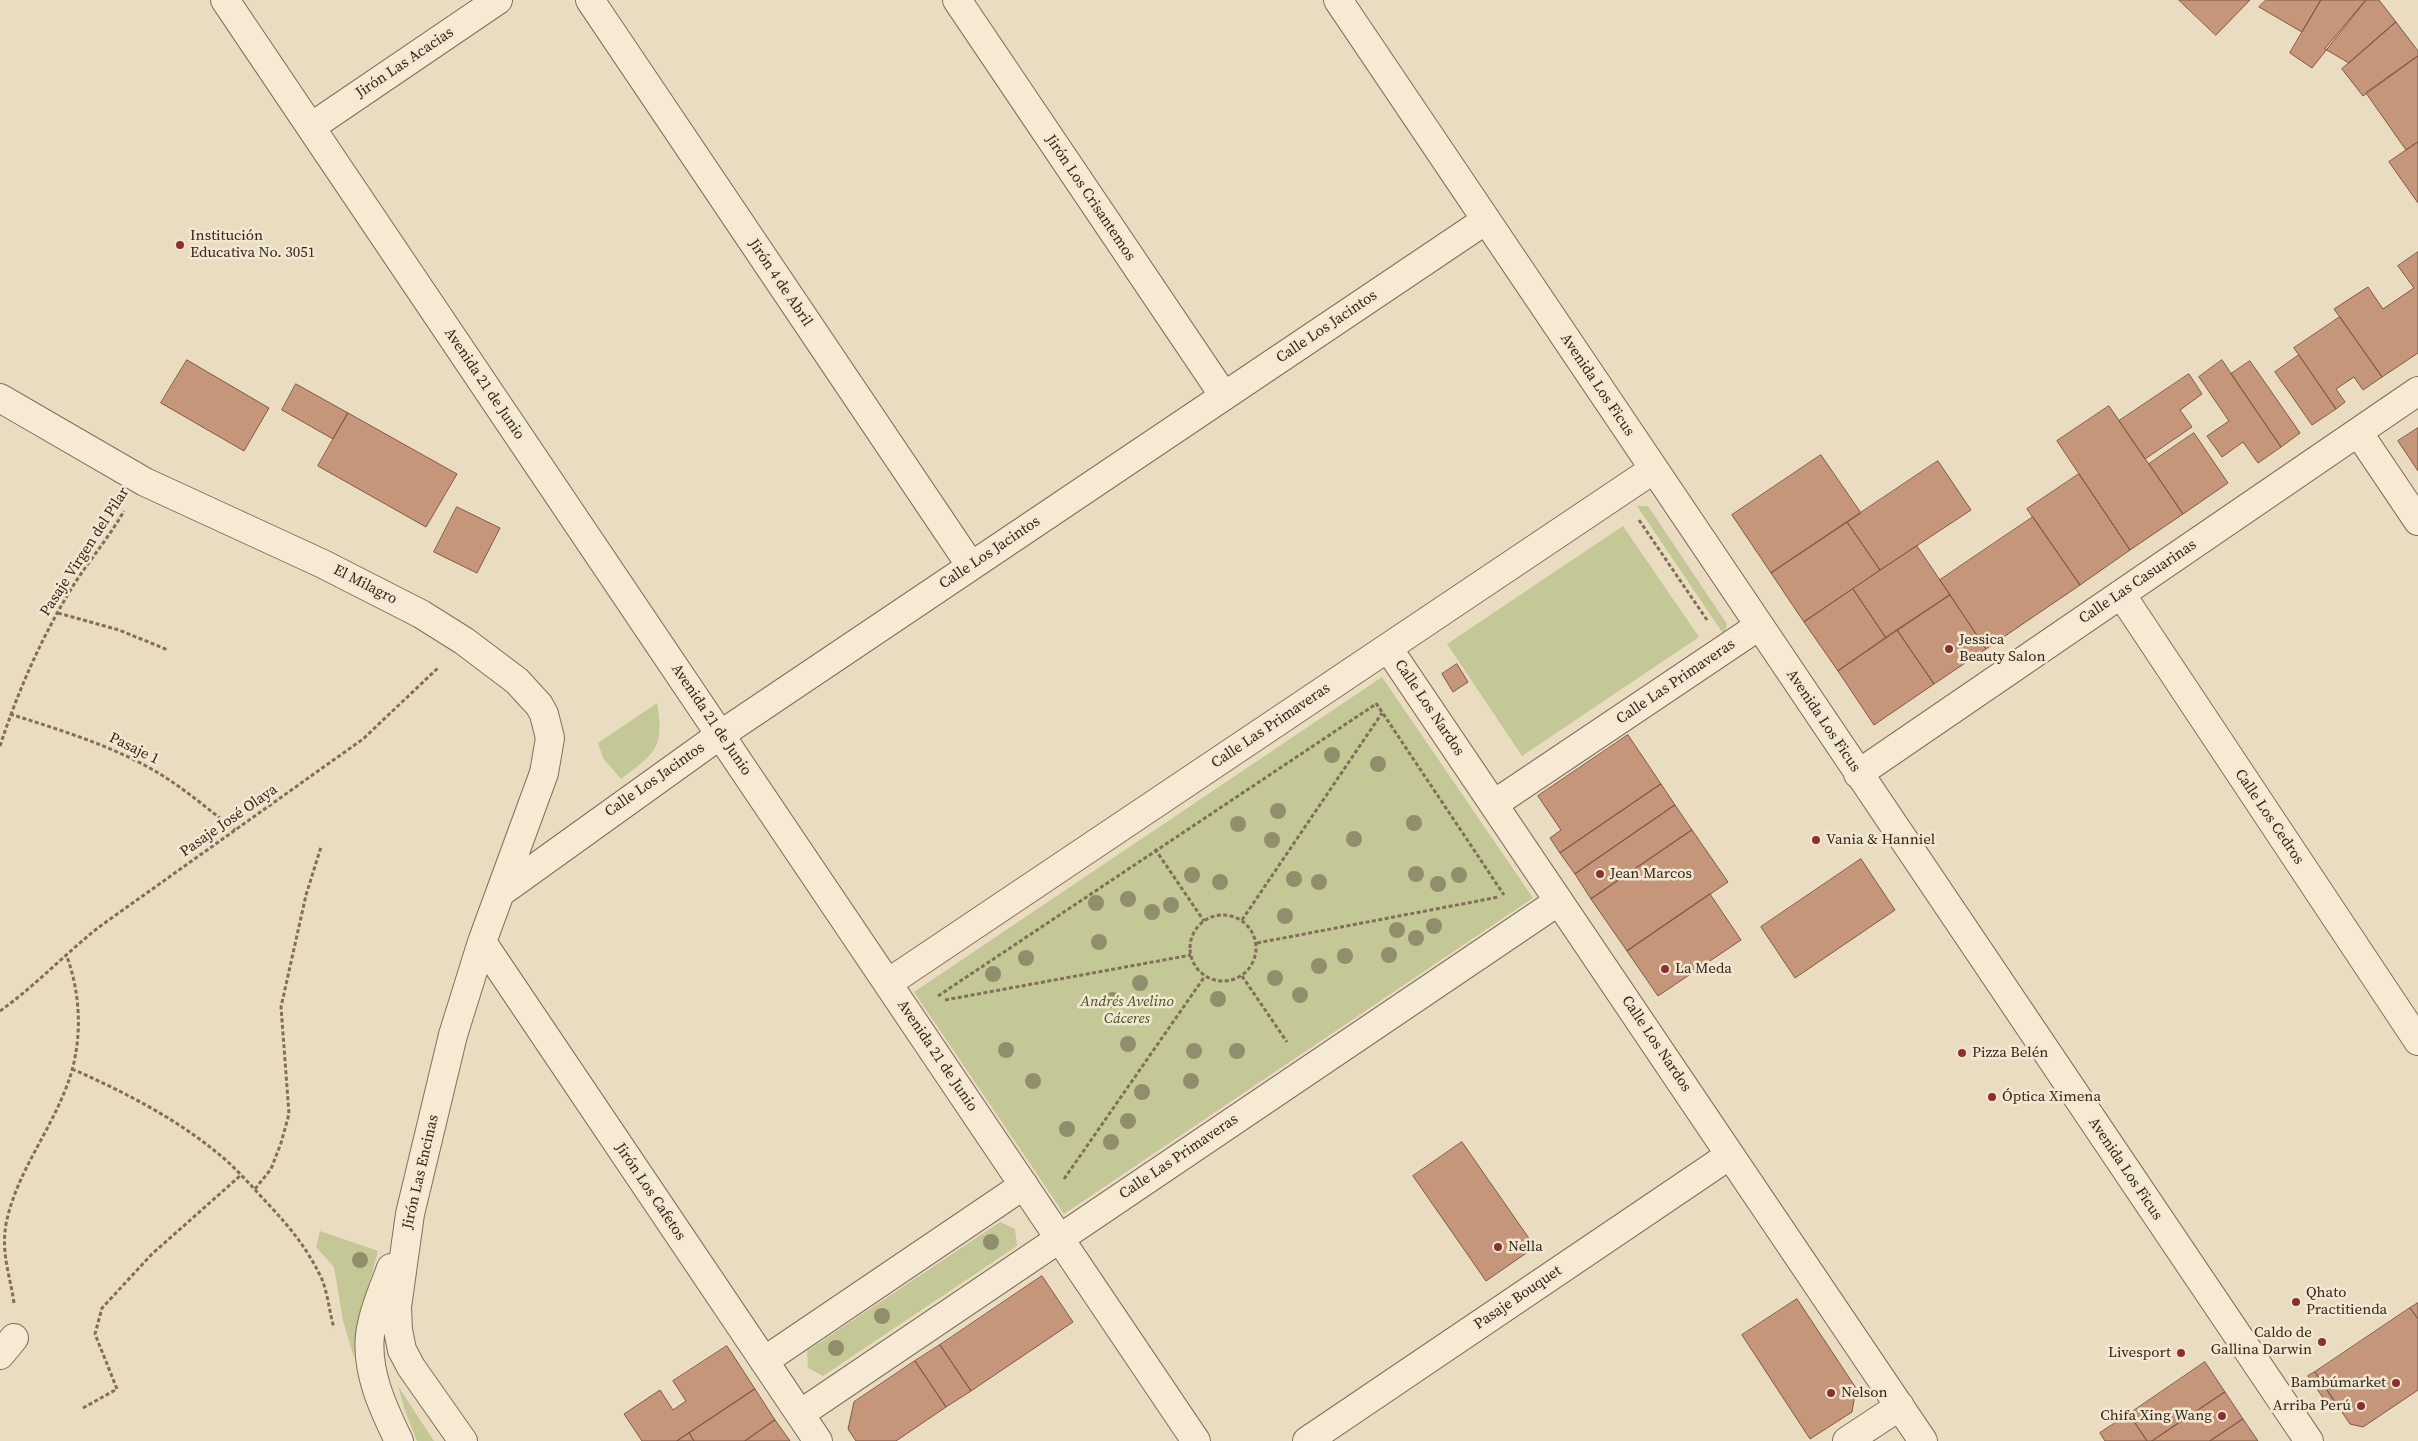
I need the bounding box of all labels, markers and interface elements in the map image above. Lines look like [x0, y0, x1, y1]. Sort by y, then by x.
street label: Jirón Las Acacias [353, 24, 457, 102]
street label: Jirón Los Crisantemos [1041, 132, 1139, 264]
place label: Institución Educativa No. 3051 [190, 227, 315, 262]
street label: Jirón 4 de Abril [744, 236, 816, 330]
marker: Institución Educativa No. 3051 [174, 239, 186, 251]
street label: Calle Los Jacintos [1273, 287, 1381, 367]
street label: Avenida 21 de Junio [440, 325, 528, 443]
street label: Avenida Los Ficus [1556, 330, 1638, 440]
street label: Pasaje Virgen del Pilar [37, 484, 133, 620]
street label: Calle Los Jacintos [936, 513, 1044, 593]
street label: Calle Las Casuarinas [2076, 536, 2200, 628]
street label: El Milagro [330, 561, 400, 609]
place label: Jessica Beauty Salon [1959, 631, 2045, 666]
street label: Calle Las Primaveras [1613, 636, 1739, 728]
marker: Jessica Beauty Salon [1943, 643, 1955, 655]
street label: Calle Los Nardos [1390, 656, 1468, 760]
street label: Avenida 21 de Junio [667, 661, 755, 779]
street label: Avenida Los Ficus [1782, 666, 1864, 776]
street label: Calle Las Primaveras [1208, 680, 1334, 772]
street label: Pasaje 1 [106, 729, 162, 769]
street label: Calle Los Jacintos [602, 739, 708, 821]
street label: Calle Los Cedros [2231, 766, 2307, 868]
street label: Pasaje José Olaya [177, 781, 281, 861]
place label: Vania & Hanniel [1826, 831, 1935, 849]
marker: Vania & Hanniel [1810, 834, 1822, 846]
place label: Jean Marcos [1610, 865, 1692, 883]
marker: Jean Marcos [1594, 868, 1606, 880]
place label: La Meda [1675, 960, 1732, 978]
marker: La Meda [1659, 963, 1671, 975]
street label: Calle Los Nardos [1617, 992, 1695, 1096]
park label: Andrés Avelino Cáceres [1080, 993, 1174, 1028]
street label: Avenida 21 de Junio [893, 997, 981, 1115]
place label: Pizza Belén [1972, 1044, 2048, 1062]
marker: Pizza Belén [1956, 1047, 1968, 1059]
place label: Óptica Ximena [2002, 1088, 2101, 1106]
marker: Óptica Ximena [1986, 1091, 1998, 1103]
street label: Calle Las Primaveras [1116, 1111, 1242, 1203]
street label: Jirón Las Encinas [399, 1113, 443, 1231]
street label: Avenida Los Ficus [2084, 1114, 2166, 1224]
street label: Jirón Los Cafetos [611, 1140, 689, 1244]
place label: Nella [1508, 1238, 1543, 1256]
marker: Nella [1492, 1241, 1504, 1253]
street label: Pasaje Bouquet [1471, 1262, 1565, 1334]
place label: Qhato Practitienda [2306, 1284, 2387, 1319]
marker: Qhato Practitienda [2290, 1296, 2302, 1308]
place label: Caldo de Gallina Darwin [2211, 1324, 2312, 1359]
marker: Caldo de Gallina Darwin [2316, 1336, 2328, 1348]
place label: Livesport [2108, 1344, 2171, 1362]
marker: Livesport [2175, 1347, 2187, 1359]
place label: Bambúmarket [2291, 1374, 2386, 1392]
marker: Bambúmarket [2390, 1377, 2402, 1389]
place label: Nelson [1841, 1384, 1888, 1402]
marker: Nelson [1825, 1387, 1837, 1399]
place label: Arriba Perú [2273, 1397, 2351, 1415]
marker: Arriba Perú [2355, 1400, 2367, 1412]
place label: Chifa Xing Wang [2100, 1407, 2212, 1425]
marker: Chifa Xing Wang [2216, 1410, 2228, 1422]

